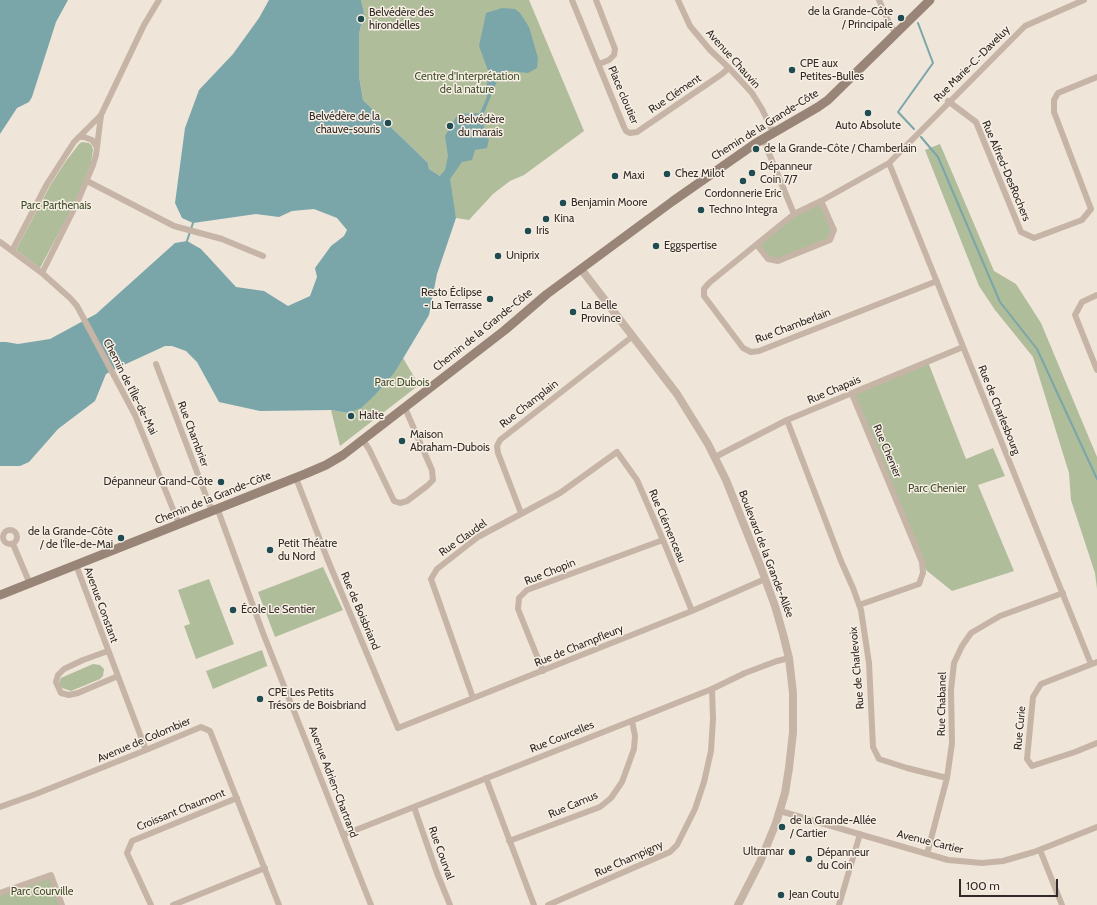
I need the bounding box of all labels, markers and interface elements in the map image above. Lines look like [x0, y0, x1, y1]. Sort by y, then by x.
place label: de la Grande-Côte / Principale [808, 5, 893, 31]
place label: Belvédère des hirondelles [369, 6, 434, 32]
marker: de la Grande-Côte / Principale [896, 13, 906, 23]
marker: Belvédère des hirondelles [356, 14, 366, 24]
street label: Rue Marie-C.-Daveluy [931, 23, 1013, 105]
street label: Avenue Chauvin [703, 27, 763, 91]
place label: CPE aux Petites-Bulles [800, 57, 864, 83]
street label: Place cloutier [605, 64, 641, 126]
marker: CPE aux Petites-Bulles [787, 65, 797, 75]
park label: Centre d'Interprétation de la nature [414, 70, 520, 96]
street label: Rue Clément [646, 72, 704, 116]
street label: Chemin de la Grande-Côte [709, 87, 821, 163]
marker: Auto Absolute [863, 108, 873, 118]
place label: Belvédère de la chauve-souris [309, 110, 380, 136]
place label: Belvédère du marais [458, 113, 504, 139]
marker: Belvédère de la chauve-souris [383, 118, 393, 128]
place label: Auto Absolute [835, 119, 901, 133]
street label: Rue Alfred-DesRochers [979, 119, 1033, 223]
marker: Belvédère du marais [445, 121, 455, 131]
place label: de la Grande-Côte / Chamberlain [764, 142, 917, 156]
marker: de la Grande-Côte / Chamberlain [751, 144, 761, 154]
place label: Dépanneur Coin 7/7 [760, 160, 812, 186]
place label: Chez Milot [675, 167, 724, 181]
marker: Dépanneur Coin 7/7 [747, 168, 757, 178]
place label: Maxi [623, 169, 645, 183]
marker: Chez Milot [662, 169, 672, 179]
marker: Maxi [610, 171, 620, 181]
marker: Cordonnerie Eric [738, 176, 748, 186]
place label: Cordonnerie Eric [705, 187, 781, 201]
place label: Benjamin Moore [571, 196, 647, 210]
marker: Benjamin Moore [558, 198, 568, 208]
park label: Parc Parthenais [21, 199, 91, 213]
place label: Techno Integra [709, 203, 777, 217]
marker: Techno Integra [696, 205, 706, 215]
place label: Kina [554, 212, 574, 226]
marker: Kina [541, 214, 551, 224]
place label: Iris [536, 224, 549, 238]
marker: Iris [523, 226, 533, 236]
place label: Eggspertise [664, 239, 717, 253]
marker: Eggspertise [651, 241, 661, 251]
place label: Uniprix [506, 249, 539, 263]
marker: Uniprix [493, 251, 503, 261]
place label: Resto Éclipse - La Terrasse [421, 286, 482, 312]
street label: Chemin de la Grande-Côte [431, 286, 535, 374]
marker: Resto Éclipse - La Terrasse [485, 294, 495, 304]
place label: La Belle Province [581, 299, 621, 325]
street label: Rue Chamberlain [753, 306, 833, 346]
marker: La Belle Province [568, 307, 578, 317]
street label: Chemin de l'Île-de-Mai [100, 337, 160, 437]
street label: Rue de Charlesbourg [975, 363, 1023, 457]
street label: Rue Chapais [805, 373, 863, 407]
park label: Parc Dubois [375, 376, 429, 390]
street label: Rue Champlain [497, 377, 561, 431]
street label: Rue Chambrier [174, 399, 212, 469]
place label: Halte [359, 409, 384, 423]
marker: Halte [346, 411, 356, 421]
street label: Rue Chenier [870, 422, 904, 480]
place label: Maison Abraham-Dubois [410, 428, 490, 454]
marker: Maison Abraham-Dubois [397, 436, 407, 446]
street label: Chemin de la Grande-Côte [153, 469, 273, 527]
place label: Dépanneur Grand-Côte [104, 475, 213, 489]
marker: Dépanneur Grand-Côte [216, 477, 226, 487]
park label: Parc Chenier [908, 482, 966, 496]
street label: Rue Clémenceau [646, 487, 688, 565]
street label: Boulevard de la Grande-Allée [736, 488, 796, 620]
street label: Rue Claudel [437, 517, 489, 559]
place label: de la Grande-Côte / de l'Île-de-Mai [28, 525, 113, 551]
marker: de la Grande-Côte / de l'Île-de-Mai [116, 533, 126, 543]
place label: Petit Théatre du Nord [278, 537, 337, 563]
marker: Petit Théatre du Nord [265, 545, 275, 555]
street label: Rue Chopin [523, 556, 577, 588]
street label: Avenue Constant [81, 565, 121, 645]
street label: Rue de Boisbriand [338, 570, 382, 652]
place label: École Le Sentier [241, 603, 315, 617]
marker: École Le Sentier [228, 605, 238, 615]
street label: Rue de Champfleury [533, 622, 625, 670]
street label: Rue de Charlevoix [847, 626, 867, 710]
street label: Rue Chabanel [935, 672, 949, 736]
place label: CPE Les Petits Trésors de Boisbriand [268, 686, 366, 712]
marker: CPE Les Petits Trésors de Boisbriand [255, 694, 265, 704]
street label: Rue Curie [1011, 705, 1029, 751]
street label: Avenue de Colombier [95, 714, 193, 766]
street label: Rue Courcelles [528, 718, 596, 756]
street label: Avenue Adrien-Chartrand [306, 724, 360, 840]
street label: Croissant Chaumont [135, 786, 227, 834]
street label: Rue Camus [546, 789, 600, 821]
place label: de la Grande-Allée / Cartier [790, 814, 876, 840]
marker: de la Grande-Allée / Cartier [777, 822, 787, 832]
street label: Rue Courval [425, 825, 457, 881]
street label: Avenue Cartier [895, 827, 965, 857]
street label: Rue Champigny [593, 838, 665, 880]
place label: Ultramar [743, 845, 784, 859]
place label: Dépanneur du Coin [817, 846, 869, 872]
marker: Ultramar [787, 847, 797, 857]
marker: Dépanneur du Coin [804, 854, 814, 864]
scale bar [961, 871, 1060, 897]
text: 100 m [966, 878, 1000, 893]
park label: Parc Courville [11, 885, 73, 899]
place label: Jean Coutu [789, 888, 839, 902]
marker: Jean Coutu [776, 890, 786, 900]

